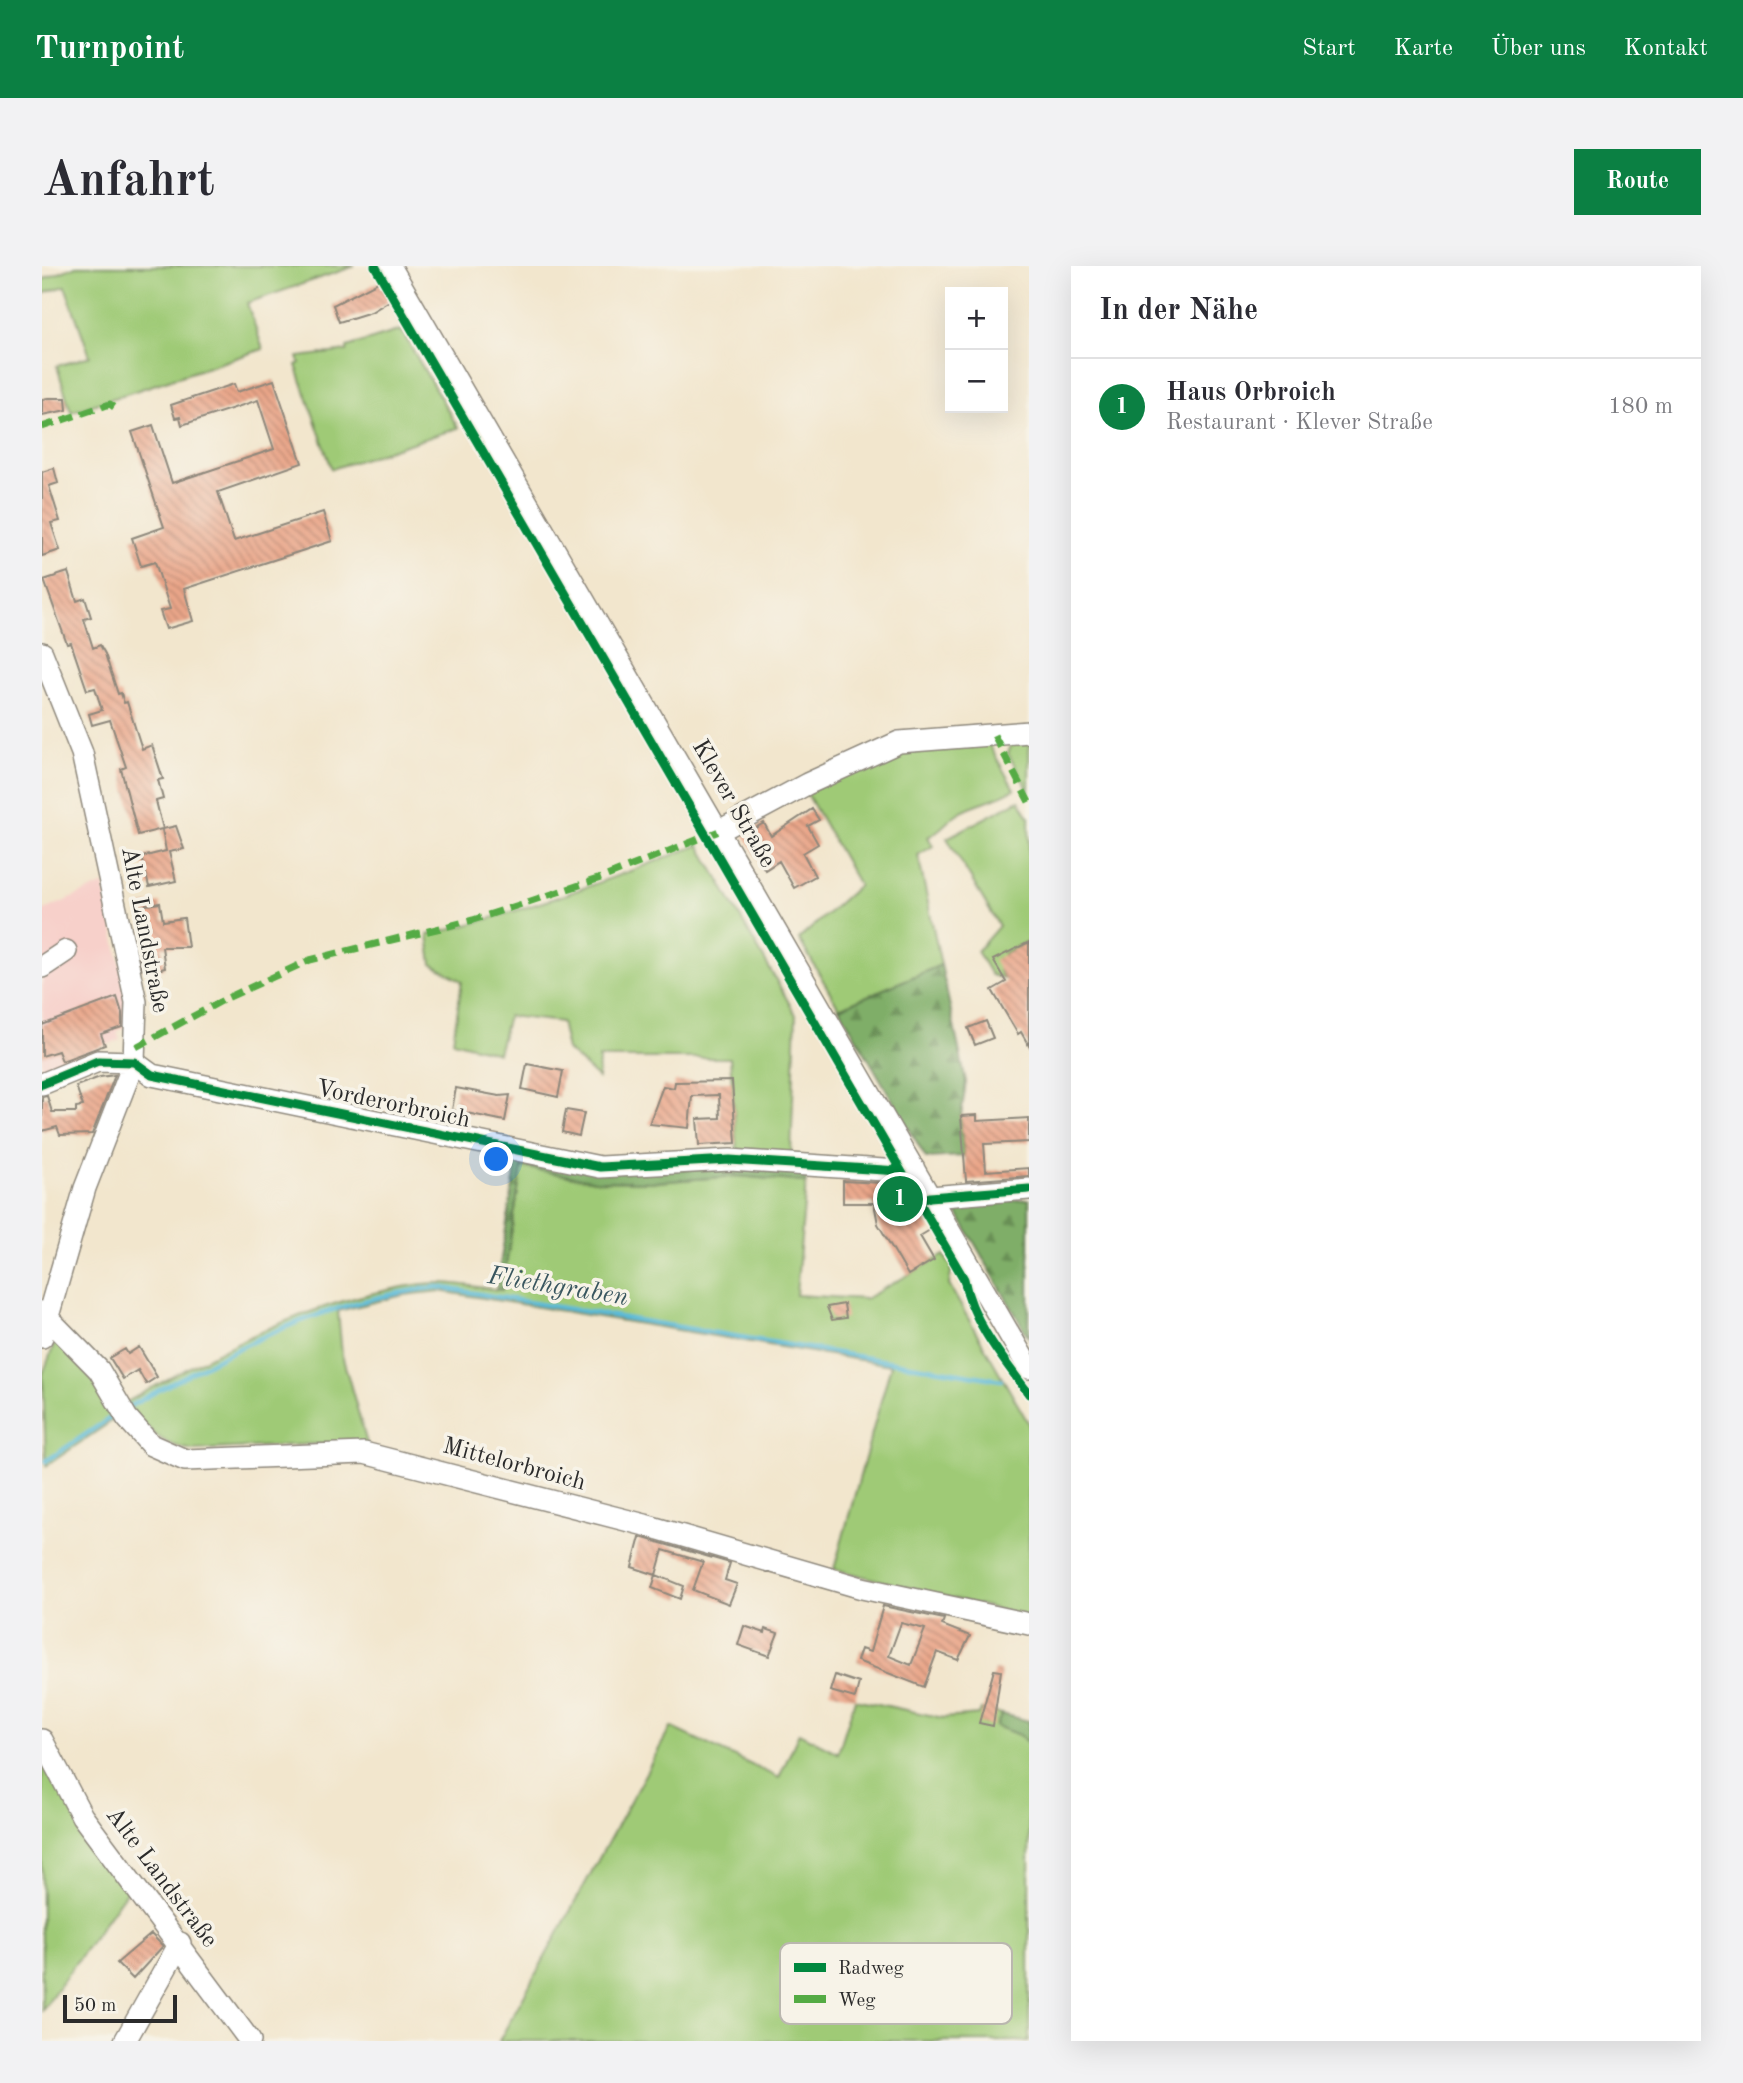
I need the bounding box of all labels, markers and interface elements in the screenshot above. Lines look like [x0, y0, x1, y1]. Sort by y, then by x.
text: Turnpoint [35, 33, 184, 66]
text: Start [1302, 37, 1356, 61]
text: Karte [1394, 37, 1453, 61]
text: Über uns [1491, 37, 1586, 61]
text: Kontakt [1624, 37, 1708, 61]
button: Route [1574, 149, 1701, 215]
text: Anfahrt [42, 158, 215, 207]
map controls [945, 287, 1008, 413]
button: + [945, 287, 1008, 350]
text: In der Nähe [1099, 296, 1258, 326]
button: − [945, 350, 1008, 413]
text: Haus Orbroich [1166, 380, 1336, 406]
text: 1 [1115, 395, 1129, 418]
text: 180 m [1608, 395, 1673, 418]
text: Restaurant · Klever Straße [1166, 411, 1433, 434]
street label: Klever Straße [687, 736, 779, 872]
street label: Alte Landstraße [116, 845, 172, 1015]
street label: Vorderorbroich [314, 1077, 472, 1133]
your location [479, 1142, 513, 1176]
pin: 1 [877, 1173, 923, 1225]
water label: Fliethgraben [485, 1263, 630, 1311]
street label: Mittelorbroich [440, 1434, 588, 1496]
street label: Alte Landstraße [101, 1803, 221, 1953]
legend [780, 1943, 1012, 2024]
text: Radweg [838, 1960, 904, 1979]
scale bar [63, 1992, 177, 2024]
text: Weg [838, 1992, 876, 2011]
text: 50 m [74, 1997, 116, 2016]

